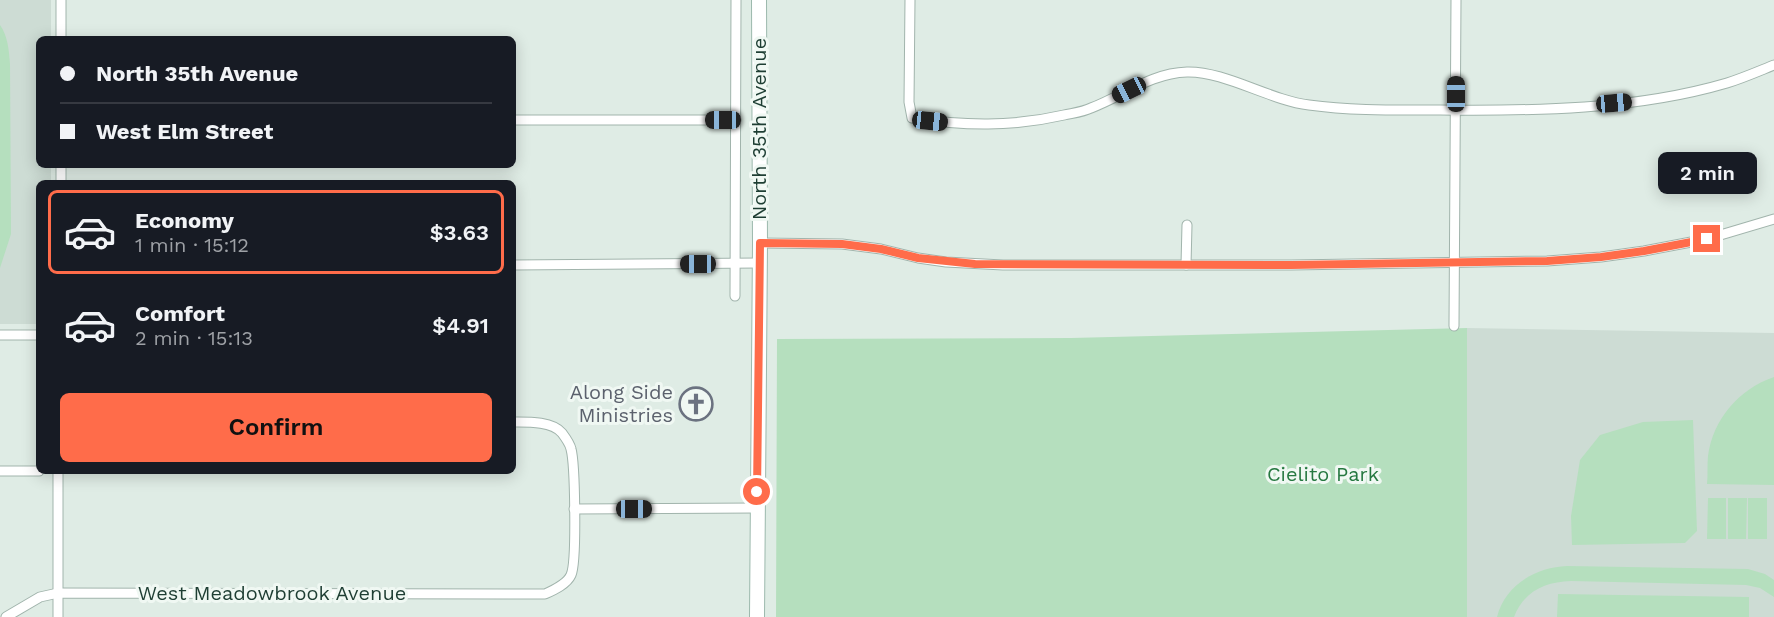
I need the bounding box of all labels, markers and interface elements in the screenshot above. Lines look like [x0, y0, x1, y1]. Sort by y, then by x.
street label: North 35th Avenue [747, 38, 771, 220]
text: North 35th Avenue [96, 61, 298, 86]
car [1109, 74, 1149, 106]
car [1447, 76, 1465, 112]
car [1595, 92, 1633, 114]
car [911, 110, 949, 132]
car [705, 111, 741, 129]
text: West Elm Street [96, 119, 273, 144]
callout: 2 min [1658, 152, 1756, 194]
text: 2 min [1680, 161, 1735, 185]
icon: car [63, 205, 117, 259]
text: Economy [135, 208, 234, 233]
text: $3.63 [430, 220, 489, 245]
route end [1693, 225, 1720, 252]
text: 1 min · 15:12 [135, 233, 249, 257]
car [680, 255, 716, 273]
icon: car [63, 298, 117, 352]
text: Comfort [135, 301, 225, 326]
text: $4.91 [432, 313, 489, 338]
text: 2 min · 15:13 [135, 326, 253, 350]
place label: Along Side Ministries [570, 380, 673, 427]
church icon: Along Side Ministries [678, 386, 714, 422]
button: Confirm [60, 393, 492, 462]
park label: Cielito Park [1267, 462, 1379, 486]
route start [743, 478, 770, 505]
car [616, 500, 652, 518]
street label: West Meadowbrook Avenue [138, 581, 406, 605]

